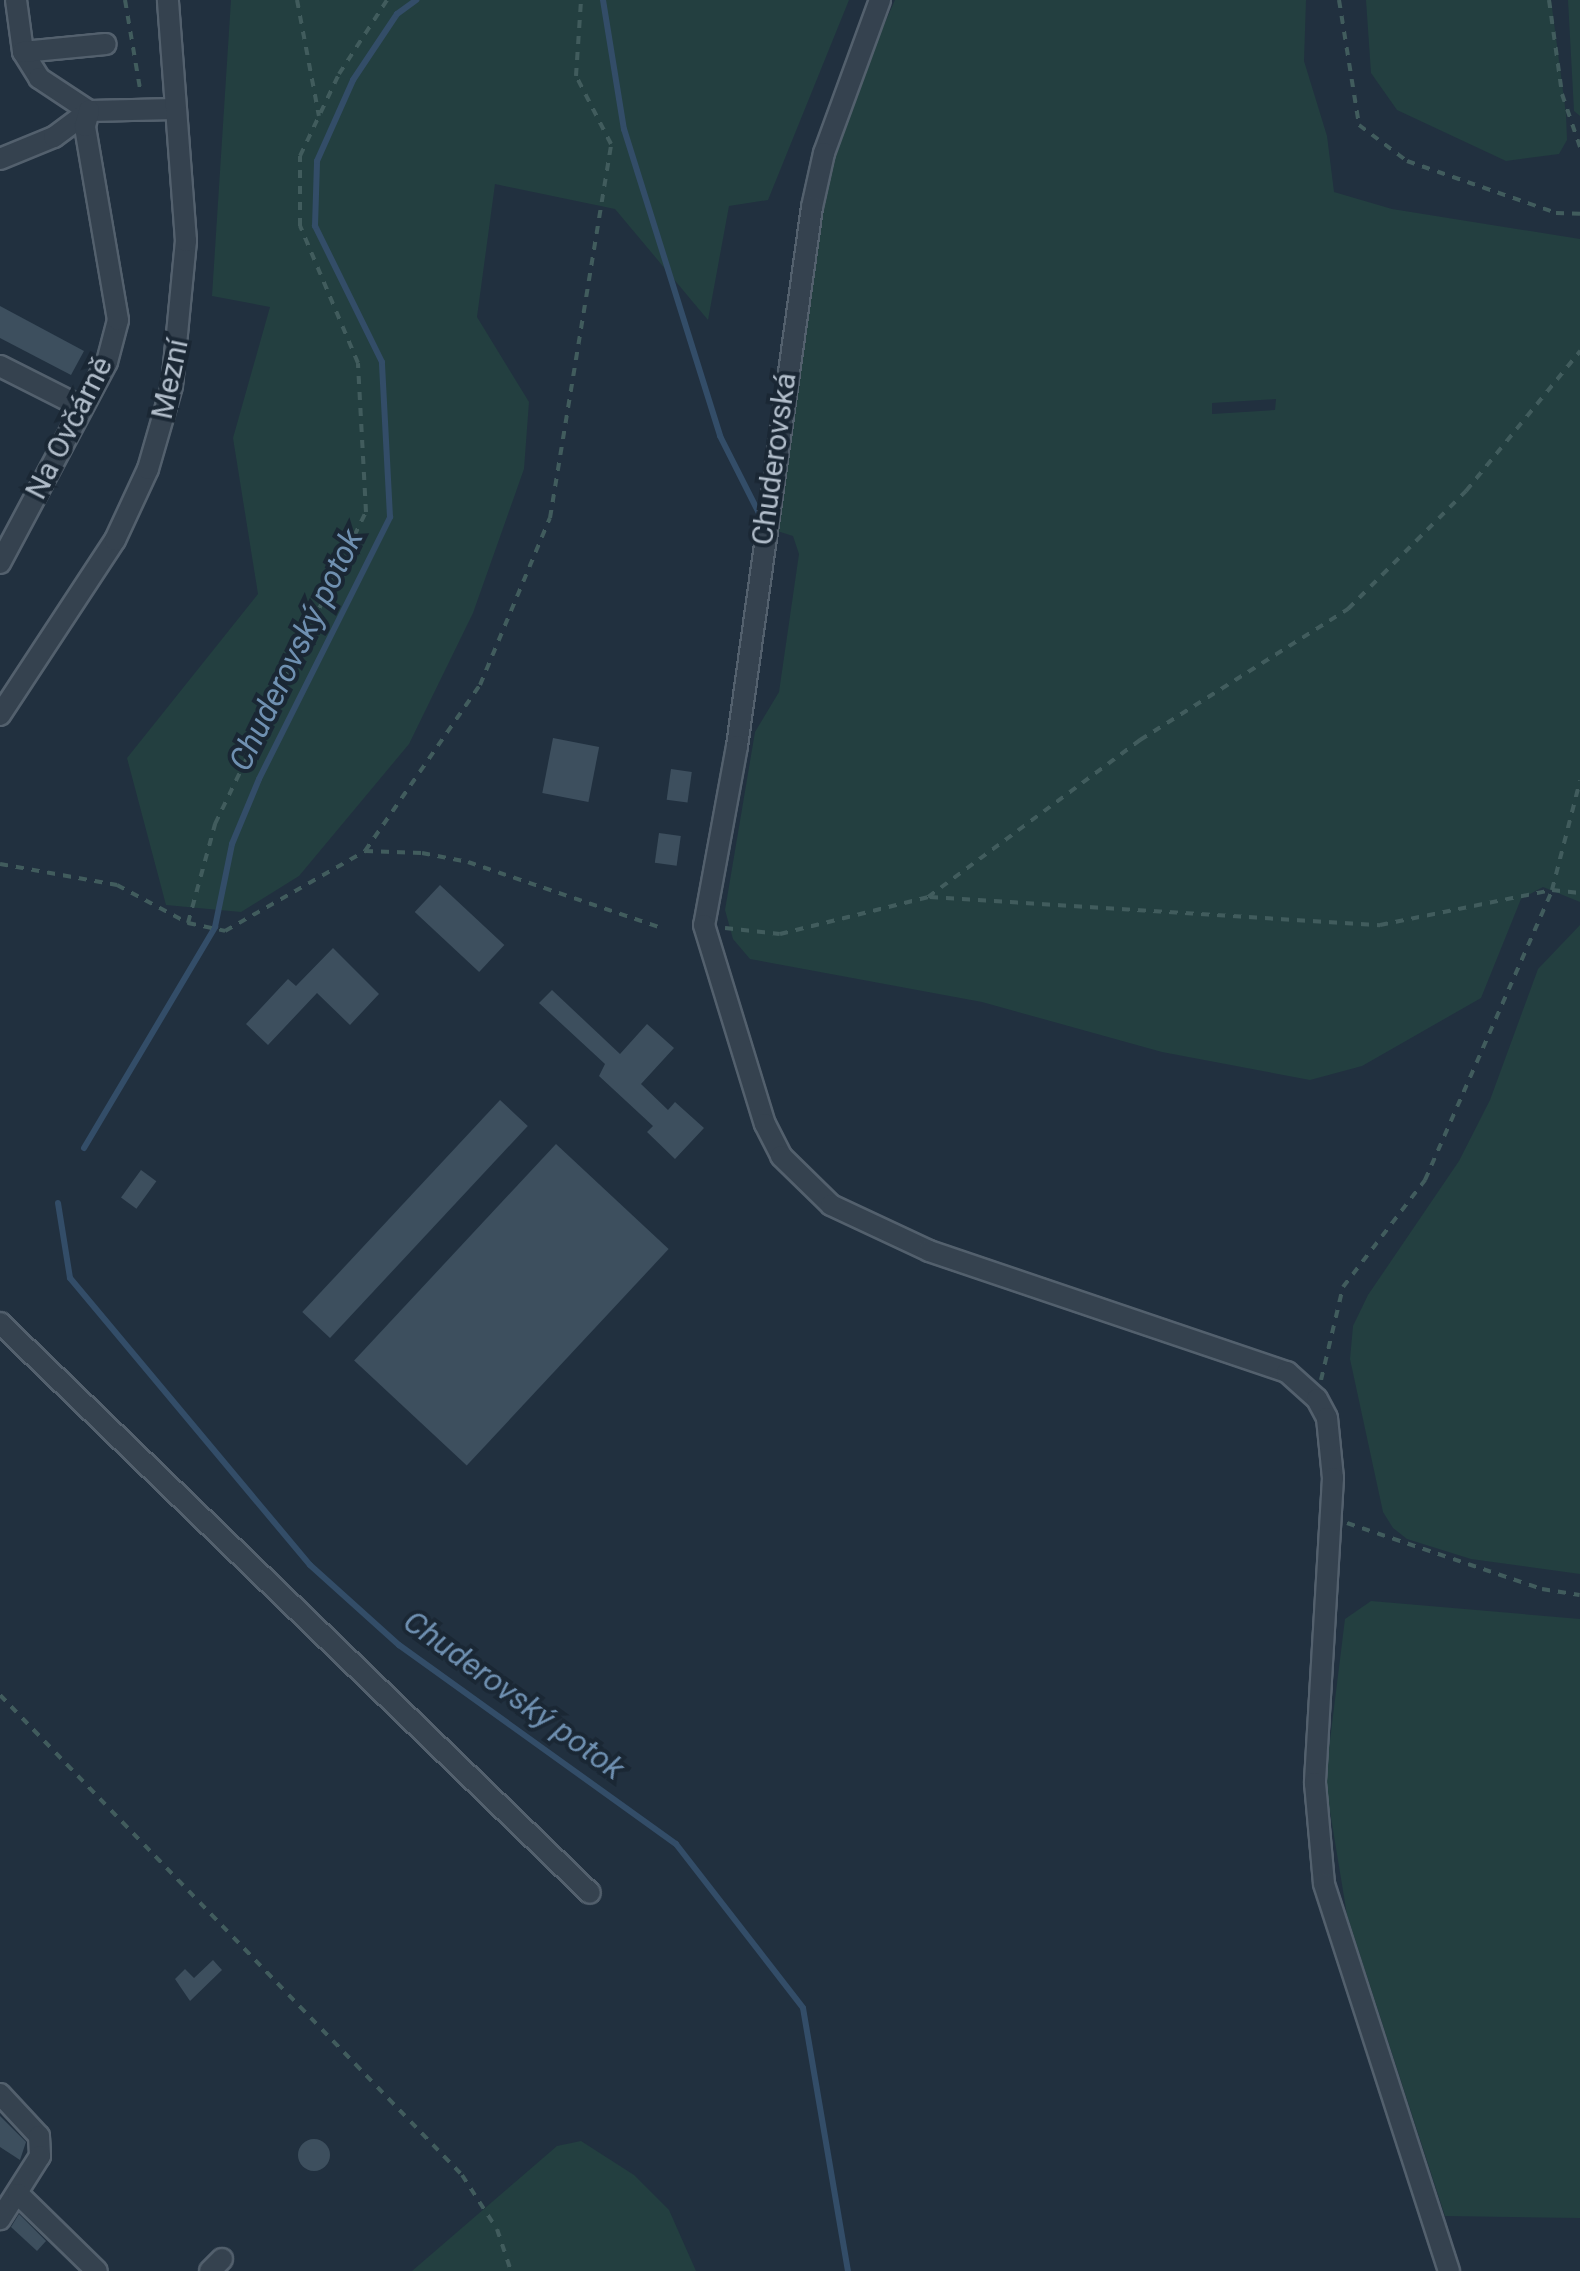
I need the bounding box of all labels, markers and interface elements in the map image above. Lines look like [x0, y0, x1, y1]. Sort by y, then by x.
street label: Mezní [144, 336, 196, 422]
street label: Na Ovčárně [18, 351, 120, 505]
street label: Chuderovská [744, 370, 804, 548]
water label: Chuderovský potok [221, 523, 371, 777]
water label: Chuderovský potok [396, 1602, 632, 1788]

